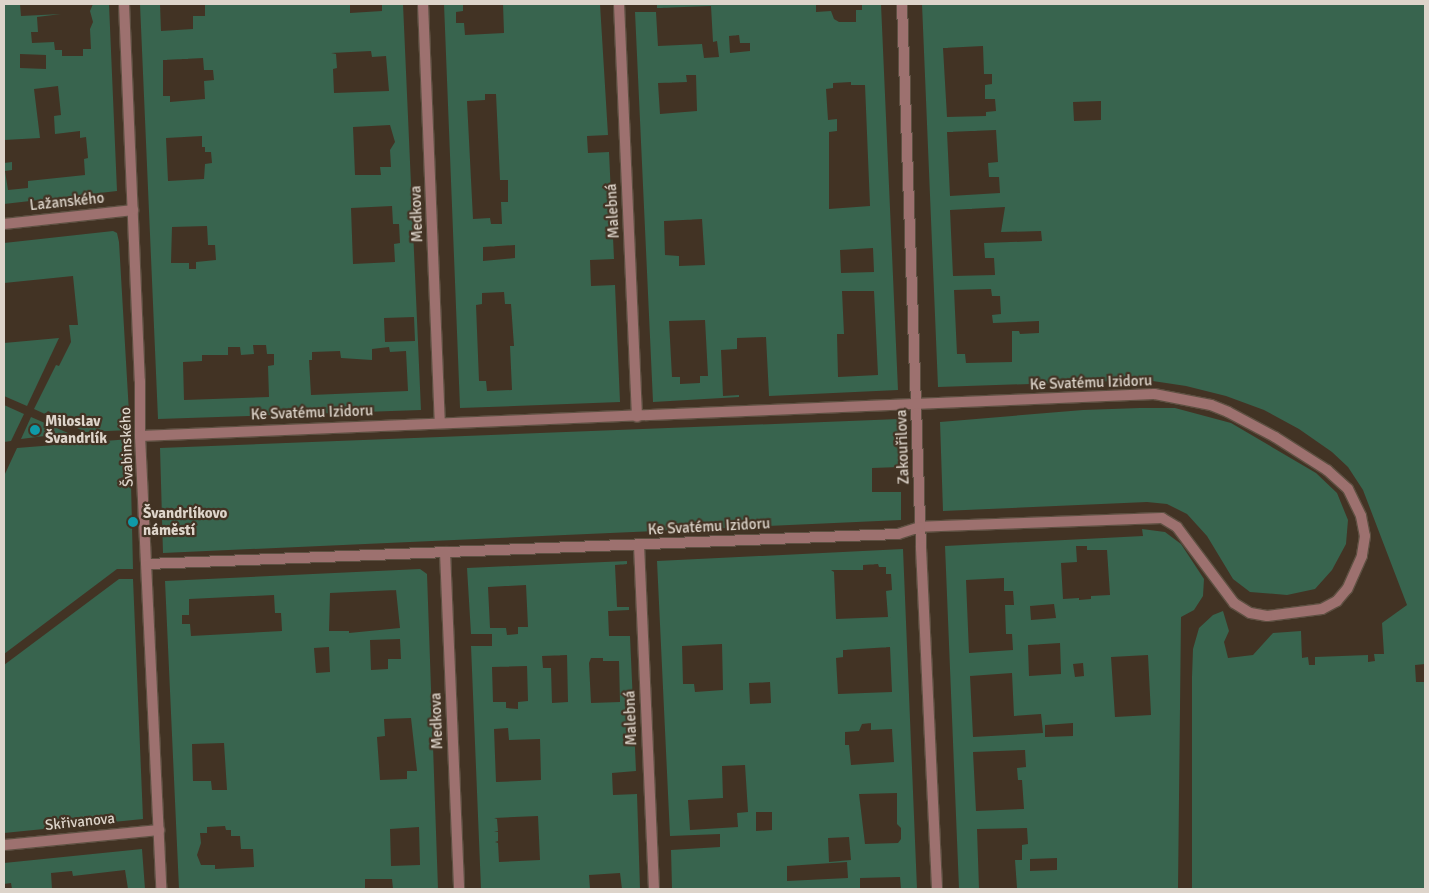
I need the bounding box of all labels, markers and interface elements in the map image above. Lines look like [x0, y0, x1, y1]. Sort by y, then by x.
street label: Malebná [603, 183, 623, 239]
street label: Medkova [407, 185, 427, 243]
street label: Lažanského [29, 189, 105, 215]
street label: Ke Svatému Izidoru [1029, 372, 1153, 394]
street label: Ke Svatému Izidoru [250, 402, 374, 424]
street label: Švabinského [117, 407, 137, 487]
street label: Zakouřilova [893, 409, 913, 485]
place label: Miloslav Švandrlík [45, 412, 107, 447]
marker: Miloslav Švandrlík [29, 424, 41, 436]
place label: Švandrlíkovo náměstí [143, 504, 227, 539]
street label: Ke Svatému Izidoru [647, 515, 771, 539]
marker: Švandrlíkovo náměstí [127, 516, 139, 528]
street label: Malebná [621, 690, 641, 746]
street label: Medkova [427, 692, 447, 750]
street label: Skřivanova [44, 809, 116, 835]

